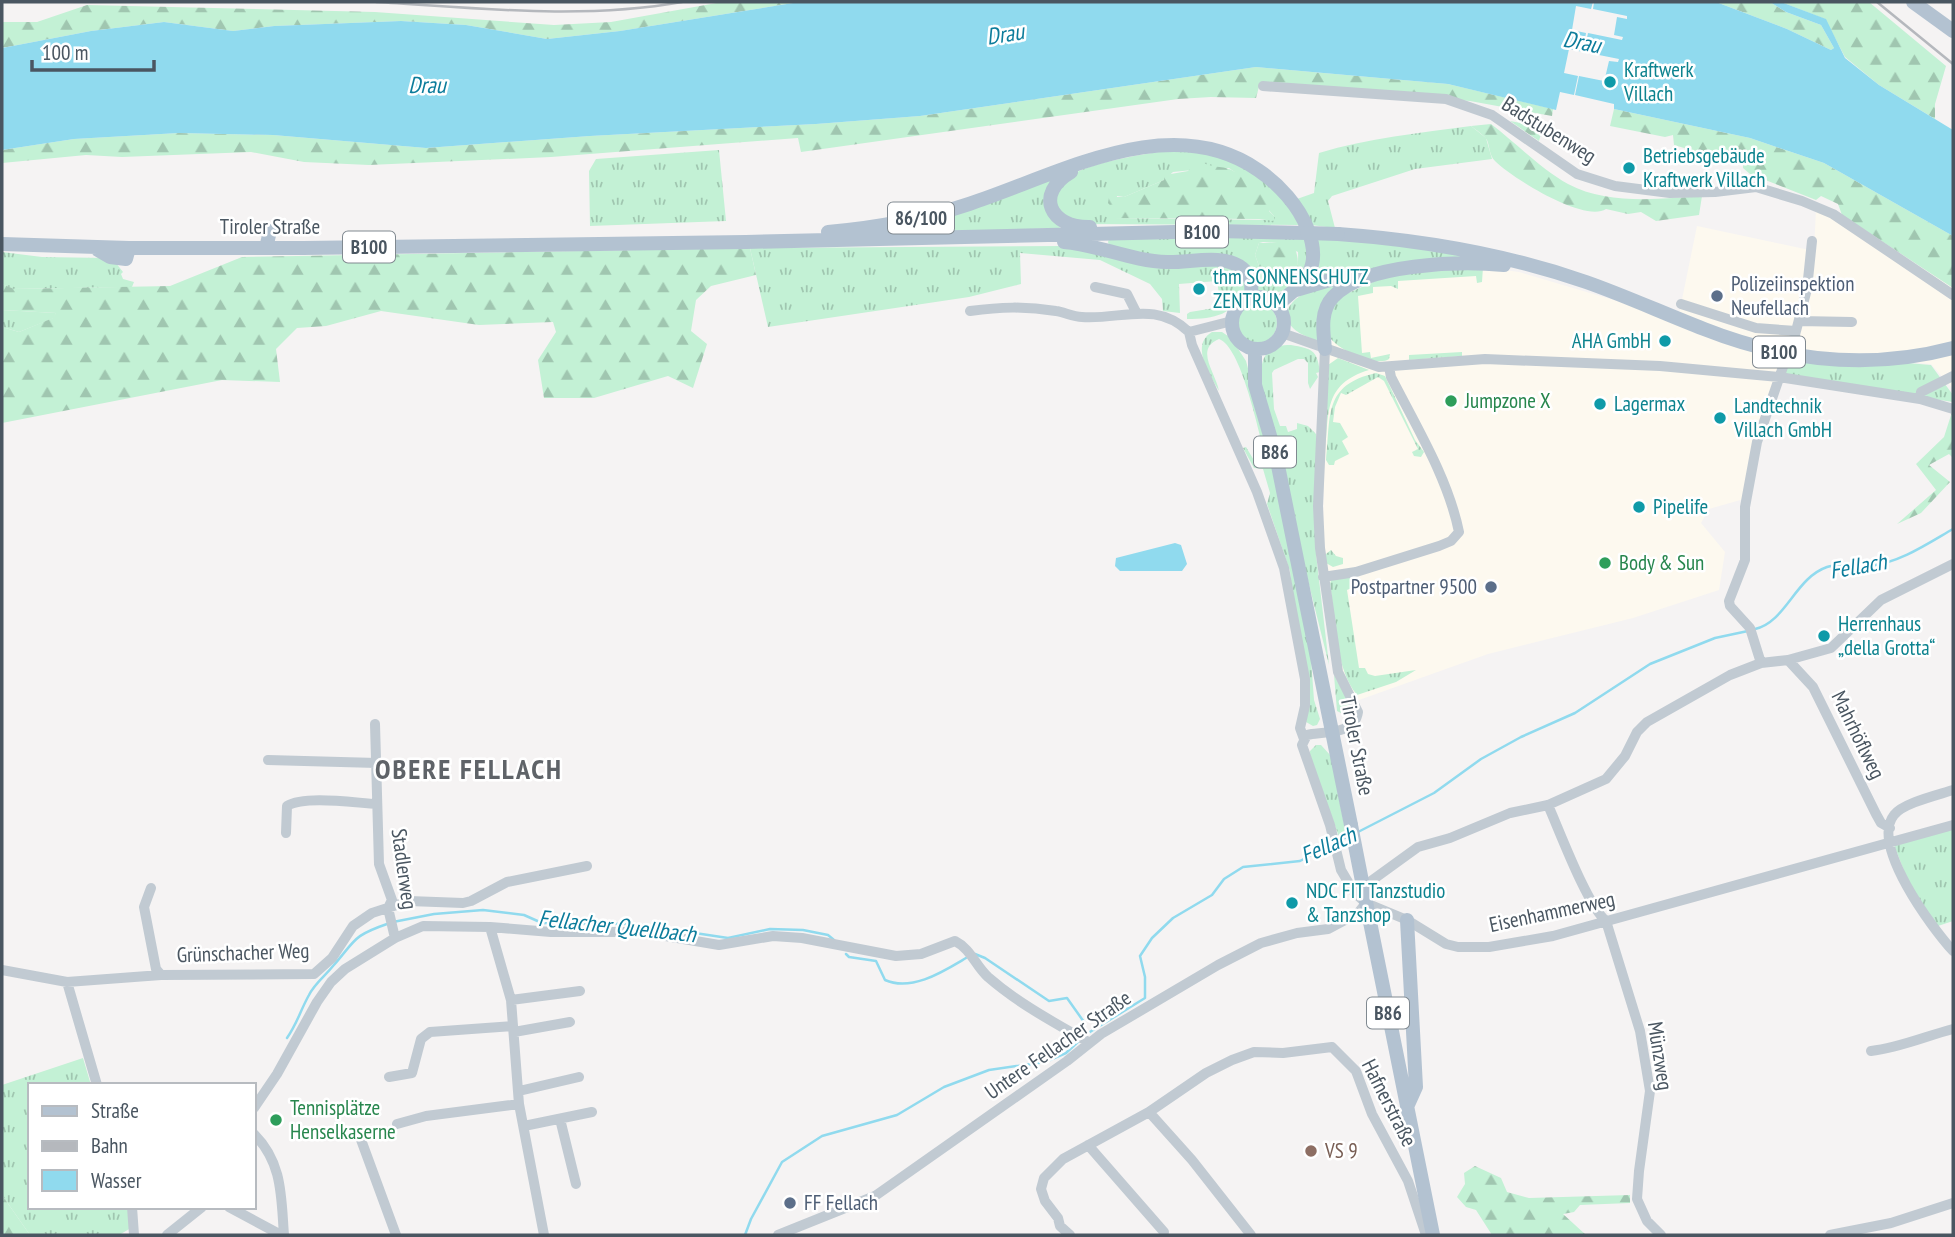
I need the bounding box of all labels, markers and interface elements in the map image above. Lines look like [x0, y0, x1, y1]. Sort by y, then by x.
water label: Drau [984, 16, 1028, 51]
water label: Drau [1561, 24, 1605, 60]
scale bar [32, 28, 154, 72]
text: 100 m [42, 39, 88, 66]
place label: Kraftwerk Villach [1623, 56, 1694, 107]
water label: Drau [408, 70, 448, 99]
marker: Kraftwerk Villach [1602, 74, 1618, 90]
street label: Badstubenweg [1497, 90, 1601, 169]
place label: Betriebsgebäude Kraftwerk Villach [1643, 142, 1765, 193]
marker: Betriebsgebäude Kraftwerk Villach [1621, 160, 1637, 176]
road number: 86/100 [888, 202, 954, 233]
street label: Tiroler Straße [220, 213, 320, 240]
road number: B100 [1176, 216, 1228, 248]
road number: B100 [343, 232, 395, 262]
place label: thm SONNENSCHUTZ ZENTRUM [1213, 263, 1368, 314]
place label: Polizeiinspektion Neufellach [1731, 270, 1854, 321]
marker: thm SONNENSCHUTZ ZENTRUM [1191, 281, 1207, 297]
marker: Polizeiinspektion Neufellach [1709, 288, 1725, 304]
place label: AHA GmbH [1572, 327, 1651, 354]
marker: AHA GmbH [1657, 333, 1673, 349]
road number: B100 [1753, 336, 1805, 368]
place label: Jumpzone X [1464, 387, 1551, 414]
place label: Lagermax [1614, 390, 1685, 417]
place label: Landtechnik Villach GmbH [1733, 392, 1832, 443]
marker: Jumpzone X [1443, 393, 1459, 409]
marker: Lagermax [1592, 396, 1608, 412]
marker: Landtechnik Villach GmbH [1712, 410, 1728, 426]
road number: B86 [1254, 436, 1296, 467]
place label: Pipelife [1653, 493, 1708, 520]
marker: Pipelife [1631, 499, 1647, 515]
water label: Fellach [1827, 546, 1890, 585]
place label: Body & Sun [1619, 549, 1704, 576]
marker: Body & Sun [1597, 555, 1613, 571]
place label: Postpartner 9500 [1351, 573, 1477, 600]
marker: Postpartner 9500 [1483, 579, 1499, 595]
place label: Herrenhaus „della Grotta“ [1838, 610, 1935, 661]
marker: Herrenhaus „della Grotta“ [1816, 628, 1832, 644]
street label: Mahrhöflweg [1826, 686, 1891, 783]
street label: Tiroler Straße [1335, 694, 1380, 798]
district label: OBERE FELLACH [375, 750, 563, 787]
water label: Fellach [1296, 819, 1362, 869]
street label: Stadlerweg [385, 827, 424, 911]
place label: NDC FIT Tanzstudio & Tanzshop [1306, 877, 1445, 928]
street label: Eisenhammerweg [1487, 885, 1617, 938]
marker: NDC FIT Tanzstudio & Tanzshop [1284, 895, 1300, 911]
water label: Fellacher Quellbach [537, 903, 699, 948]
street label: Grünschacher Weg [176, 937, 310, 968]
street label: Untere Fellacher Straße [979, 984, 1136, 1105]
road number: B86 [1367, 998, 1409, 1028]
street label: Münzweg [1642, 1020, 1679, 1092]
street label: Hafnerstraße [1356, 1054, 1423, 1151]
legend [28, 1083, 256, 1209]
place label: Tennisplätze Henselkaserne [290, 1094, 396, 1145]
text: Straße [91, 1097, 139, 1124]
marker: Tennisplätze Henselkaserne [268, 1112, 284, 1128]
text: Bahn [91, 1132, 128, 1159]
place label: VS 9 [1324, 1137, 1358, 1164]
marker: VS 9 [1303, 1143, 1319, 1159]
text: Wasser [91, 1167, 142, 1194]
place label: FF Fellach [804, 1189, 878, 1216]
marker: FF Fellach [782, 1195, 798, 1211]

